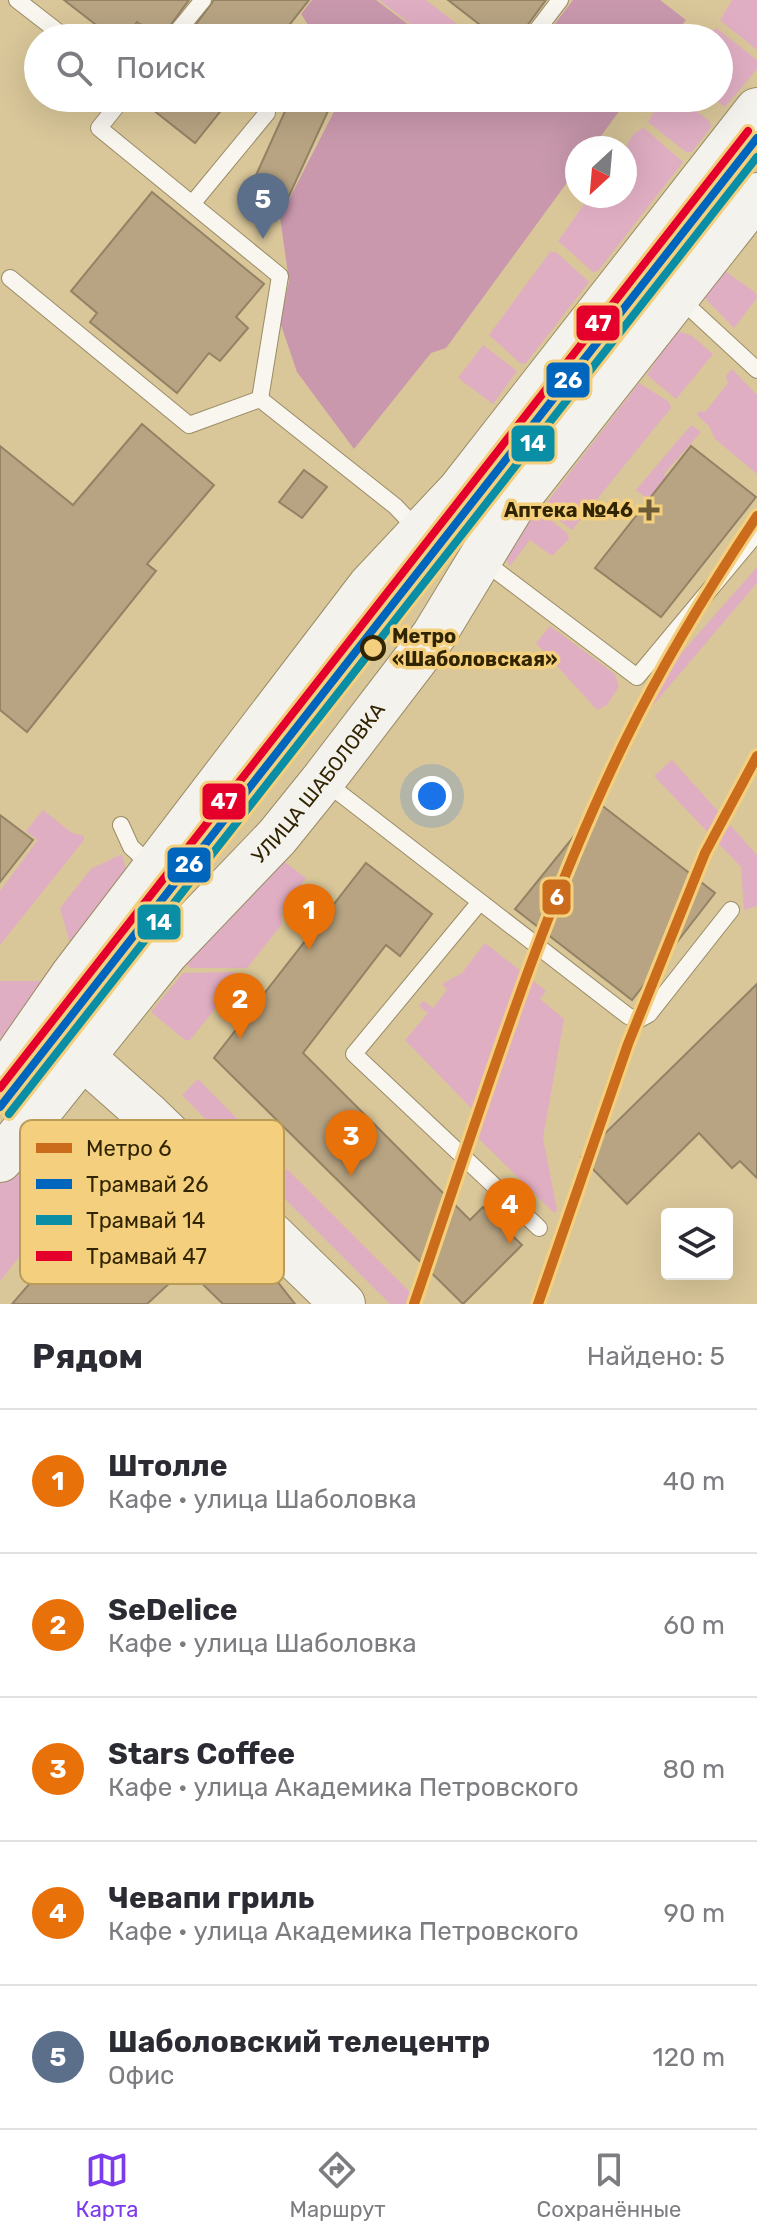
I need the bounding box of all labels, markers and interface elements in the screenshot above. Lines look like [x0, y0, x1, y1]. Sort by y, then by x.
search box [24, 24, 733, 112]
icon: search [52, 46, 96, 90]
text: Поиск [116, 50, 206, 86]
north arrow [565, 136, 637, 208]
pin: 5 [237, 173, 289, 239]
line badge: 47 [575, 304, 621, 342]
text: 47 [584, 310, 612, 337]
line badge: 26 [545, 361, 591, 399]
text: 26 [554, 367, 582, 394]
line badge: 14 [510, 424, 556, 463]
text: 14 [520, 430, 546, 457]
place label: Аптека №46 [504, 498, 633, 522]
marker: Аптека №46 [640, 501, 658, 519]
place label: Метро «Шаболовская» [392, 624, 557, 671]
marker: Метро «Шаболовская» [361, 636, 385, 660]
street label: УЛИЦА ШАБОЛОВКА [247, 698, 390, 868]
your location [412, 776, 452, 816]
line badge: 47 [201, 782, 247, 821]
text: 47 [210, 788, 238, 815]
line badge: 26 [166, 846, 212, 884]
text: 26 [175, 851, 203, 878]
line badge: 6 [541, 878, 572, 916]
pin: 1 [283, 884, 335, 950]
text: 6 [550, 884, 564, 911]
line badge: 14 [136, 903, 182, 941]
text: 14 [146, 909, 172, 936]
pin: 2 [214, 973, 266, 1039]
pin: 3 [325, 1110, 377, 1176]
legend [20, 1120, 284, 1284]
text: Метро 6 [86, 1135, 171, 1162]
text: Трамвай 26 [86, 1171, 208, 1198]
pin: 4 [484, 1178, 536, 1244]
text: Трамвай 14 [86, 1207, 205, 1234]
map controls [661, 1208, 733, 1280]
button: layers [661, 1208, 733, 1280]
text: Трамвай 47 [86, 1243, 207, 1270]
text: Рядом [32, 1336, 143, 1377]
text: Найдено: 5 [587, 1341, 725, 1372]
text: Штолле [108, 1448, 228, 1484]
text: 1 [52, 1466, 64, 1497]
text: 40 m [663, 1466, 725, 1497]
text: Кафе · улица Шаболовка [108, 1484, 417, 1515]
text: SeDelice [108, 1592, 238, 1628]
text: 2 [50, 1610, 66, 1641]
text: 60 m [663, 1610, 725, 1641]
text: Кафе · улица Шаболовка [108, 1628, 417, 1659]
text: Stars Coffee [108, 1736, 295, 1772]
text: 3 [49, 1754, 67, 1785]
text: 80 m [662, 1754, 725, 1785]
text: Кафе · улица Академика Петровского [108, 1772, 579, 1803]
text: Чевапи гриль [108, 1880, 314, 1916]
text: 4 [49, 1898, 67, 1929]
text: 90 m [664, 1898, 725, 1929]
text: Кафе · улица Академика Петровского [108, 1916, 579, 1947]
text: Шаболовский телецентр [108, 2024, 490, 2060]
text: 5 [50, 2042, 66, 2073]
text: 120 m [653, 2042, 725, 2073]
text: Офис [108, 2060, 174, 2091]
tab: Карта [76, 2148, 138, 2223]
tab: Маршрут [289, 2148, 385, 2223]
tab: Сохранённые [537, 2148, 681, 2223]

